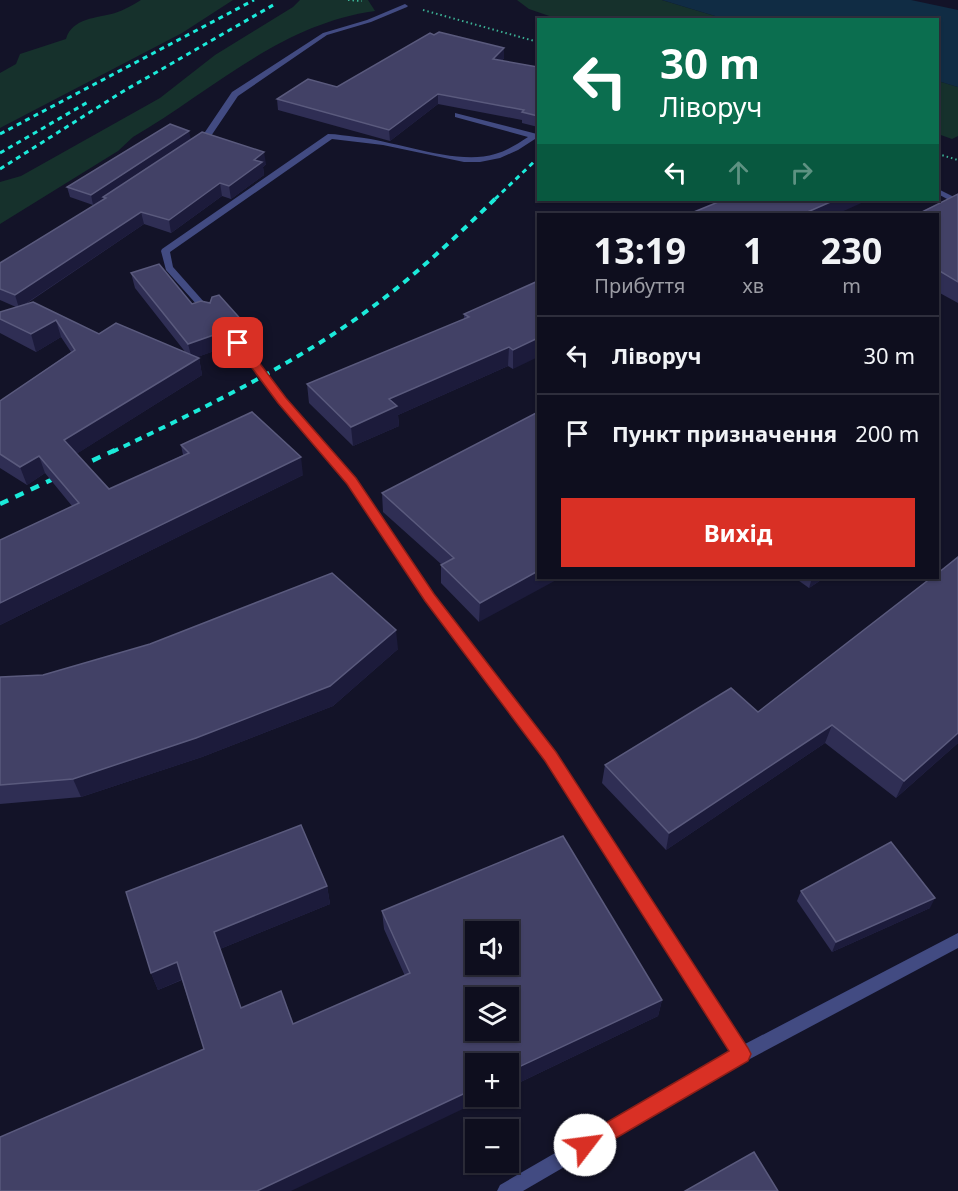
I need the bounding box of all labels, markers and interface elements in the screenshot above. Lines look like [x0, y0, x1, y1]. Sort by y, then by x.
text: 30 m [660, 34, 760, 91]
icon: left [561, 42, 639, 120]
text: Ліворуч [660, 88, 762, 125]
icon: left [659, 156, 692, 189]
icon: ahead [722, 156, 755, 189]
icon: right [785, 156, 818, 189]
text: 13:19 [594, 226, 686, 275]
text: 1 [743, 226, 764, 275]
text: 230 [821, 226, 882, 275]
text: Прибуття [594, 272, 685, 299]
text: хв [743, 272, 764, 299]
text: m [842, 272, 861, 299]
pin [212, 317, 263, 368]
icon: arrive [221, 326, 254, 359]
icon: left [561, 339, 594, 372]
text: Ліворуч [612, 340, 702, 370]
text: 30 m [864, 340, 915, 370]
icon: arrive [561, 417, 594, 450]
text: Пункт призначення [612, 418, 837, 448]
text: 200 m [855, 418, 919, 448]
button: Вихід [561, 498, 915, 567]
map controls [465, 921, 519, 1173]
button: sound [465, 921, 519, 975]
button: layers [465, 987, 519, 1041]
button: + [465, 1053, 519, 1107]
position arrow [553, 1113, 617, 1177]
button: − [465, 1119, 519, 1173]

